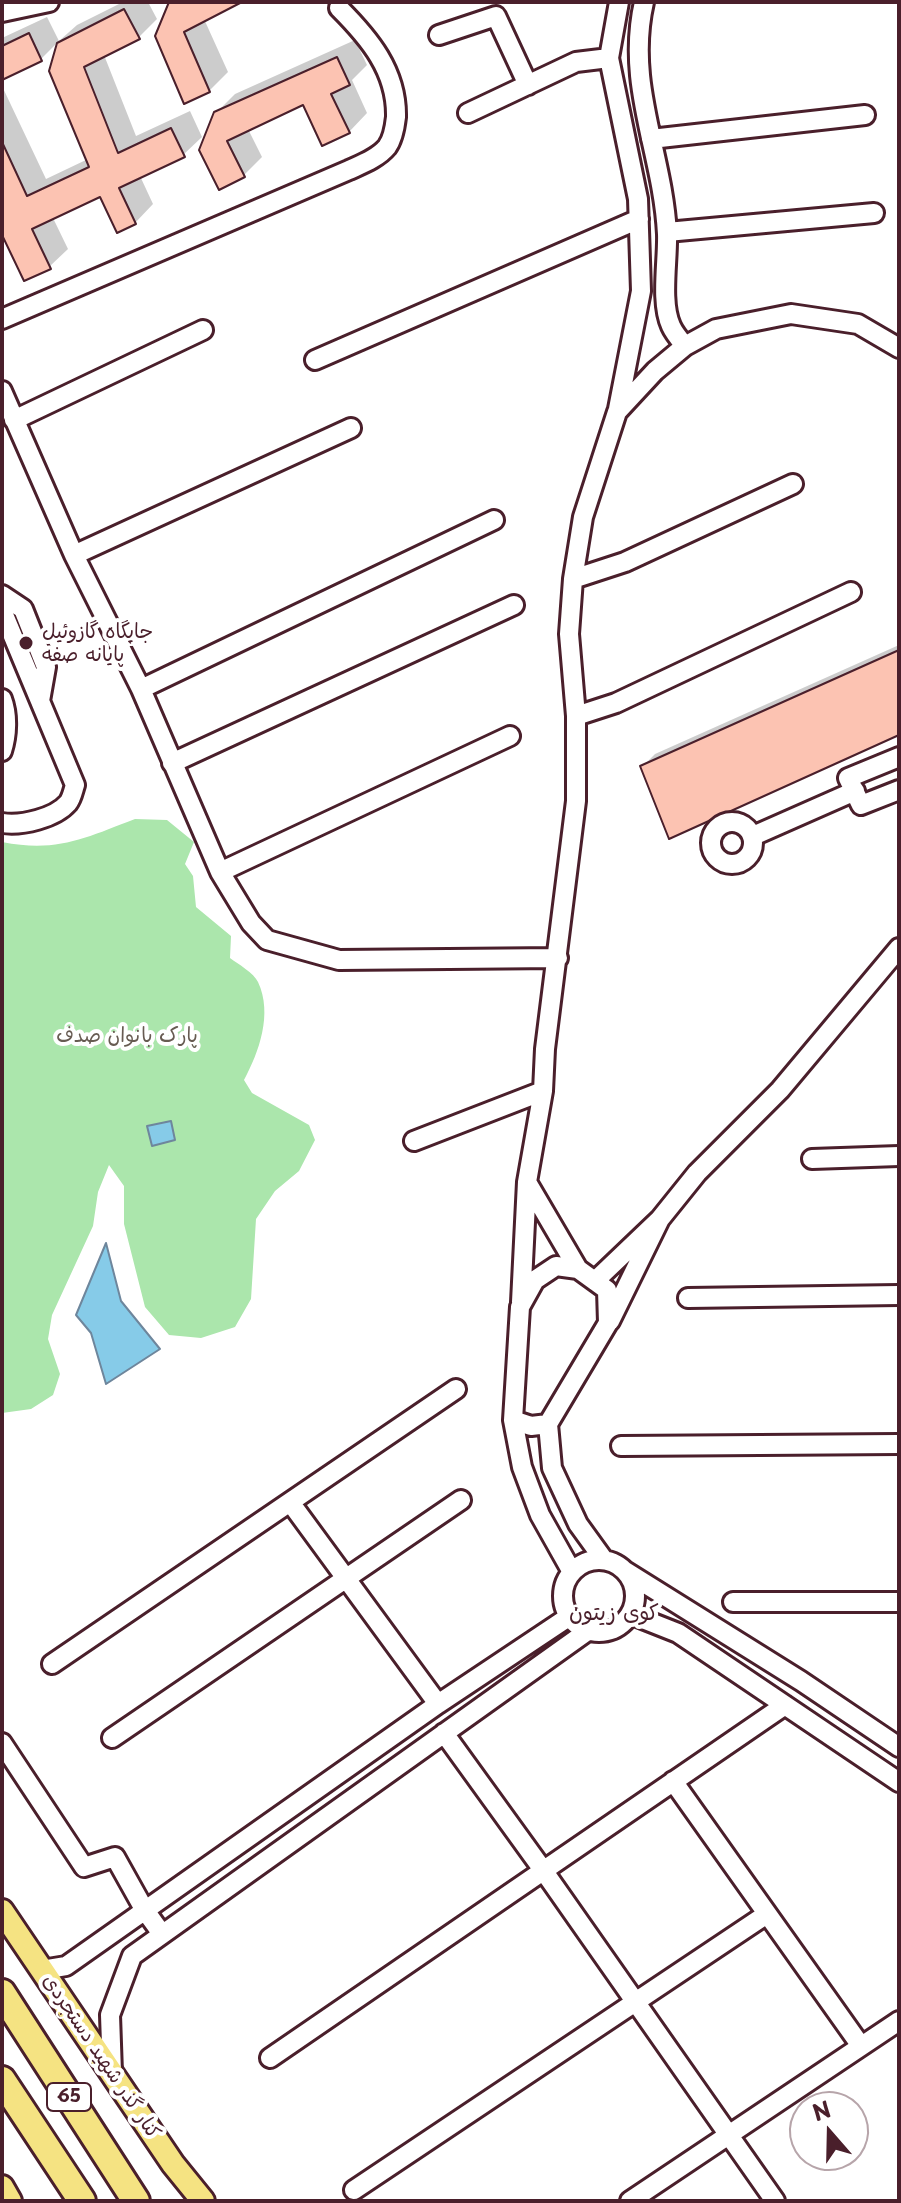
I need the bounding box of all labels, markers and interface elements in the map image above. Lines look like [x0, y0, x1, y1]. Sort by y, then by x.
place label: جایگاه گازوئیل پایانه صفه [42, 620, 153, 667]
marker: جایگاه گازوئیل پایانه صفه [17, 634, 35, 652]
park label: پارک بانوان صدف [56, 1024, 198, 1048]
district label: کوی زیتون [569, 1601, 659, 1627]
street label: کنار گذر شهید دستجردی [37, 1970, 165, 2144]
road number: 65 [47, 2083, 91, 2111]
north arrow [789, 2091, 869, 2171]
text: N [807, 2091, 835, 2128]

